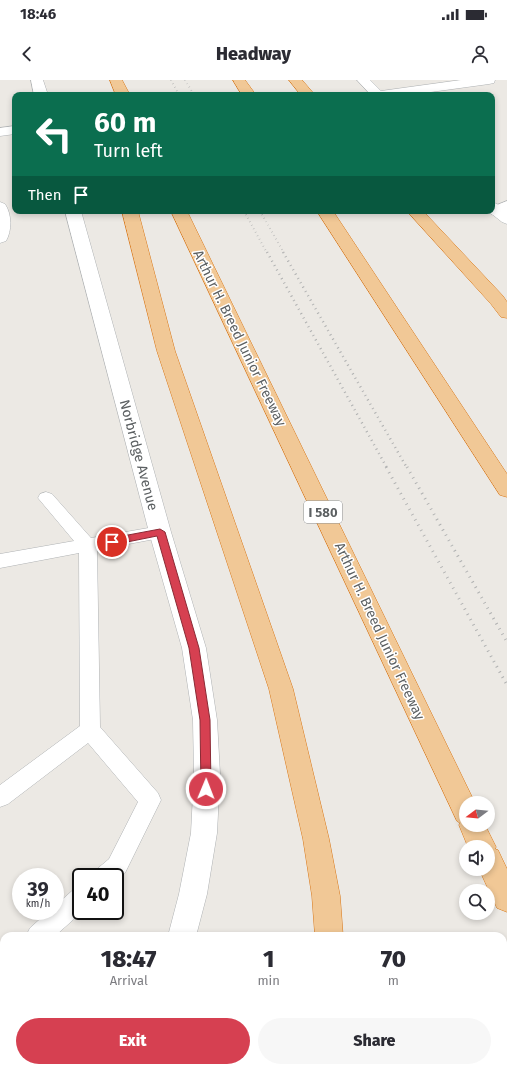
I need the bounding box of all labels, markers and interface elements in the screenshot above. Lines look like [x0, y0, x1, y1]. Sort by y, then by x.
text: 18:46 [20, 5, 56, 23]
icon: back [16, 43, 38, 65]
text: Headway [216, 43, 291, 65]
icon: person [469, 43, 491, 65]
text: 60 m [94, 106, 156, 139]
icon: left [28, 108, 80, 160]
text: Turn left [94, 140, 163, 162]
icon: arrive [70, 184, 92, 206]
text: Then [28, 186, 62, 204]
street label: Arthur H. Breed Junior Freeway [189, 247, 290, 429]
street label: Norbridge Avenue [116, 398, 161, 512]
road number: I 580 [304, 501, 342, 523]
pin [95, 525, 129, 559]
icon: arrive [101, 531, 123, 553]
street label: Arthur H. Breed Junior Freeway [331, 540, 428, 723]
position arrow [185, 768, 227, 810]
north arrow [459, 796, 495, 832]
map controls [459, 796, 495, 920]
button: sound [459, 840, 495, 876]
speed limit sign: 40 [72, 868, 124, 920]
text: 39 [27, 877, 49, 901]
button: search [459, 884, 495, 920]
text: km/h [26, 898, 50, 910]
text: 18:47 [101, 945, 157, 973]
text: 1 [263, 945, 274, 973]
text: 70 [381, 945, 406, 973]
text: Arrival [110, 973, 148, 988]
text: min [257, 973, 280, 988]
text: m [388, 973, 399, 988]
button: Exit [16, 1018, 250, 1064]
button: Share [258, 1018, 491, 1064]

